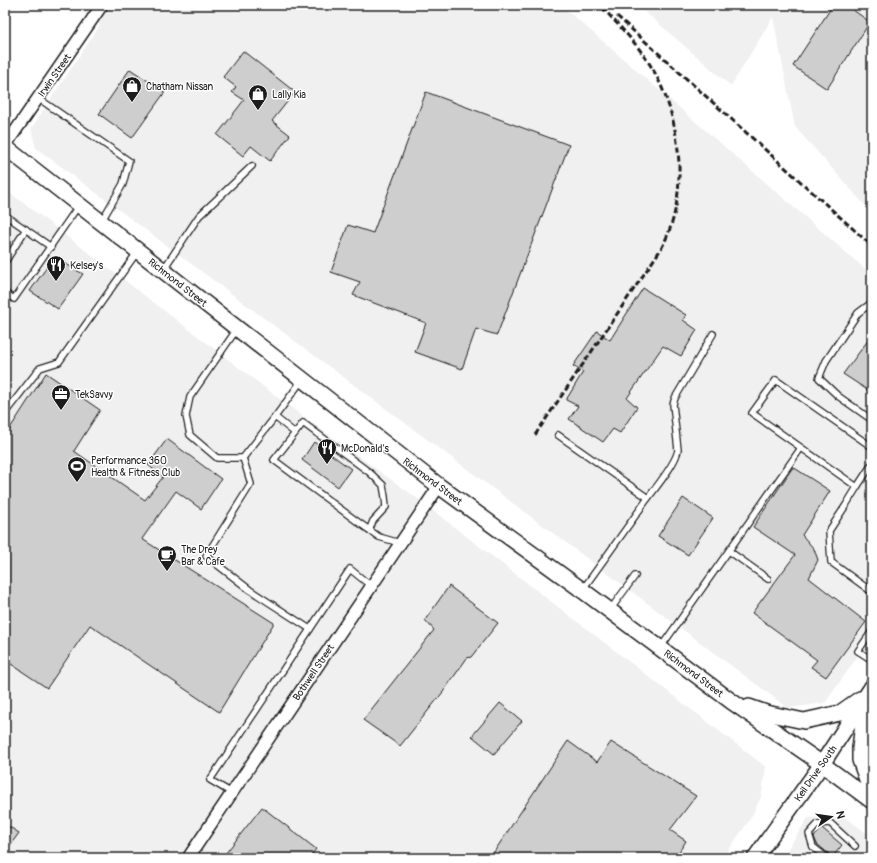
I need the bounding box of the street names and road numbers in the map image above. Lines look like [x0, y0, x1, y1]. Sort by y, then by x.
street label: Irwin Street [36, 51, 75, 99]
street label: Richmond Street [146, 256, 210, 310]
street label: Richmond Street [400, 456, 465, 509]
street label: Bothwell Street [291, 641, 338, 703]
street label: Richmond Street [661, 648, 726, 701]
street label: Keil Drive South [792, 743, 840, 804]

